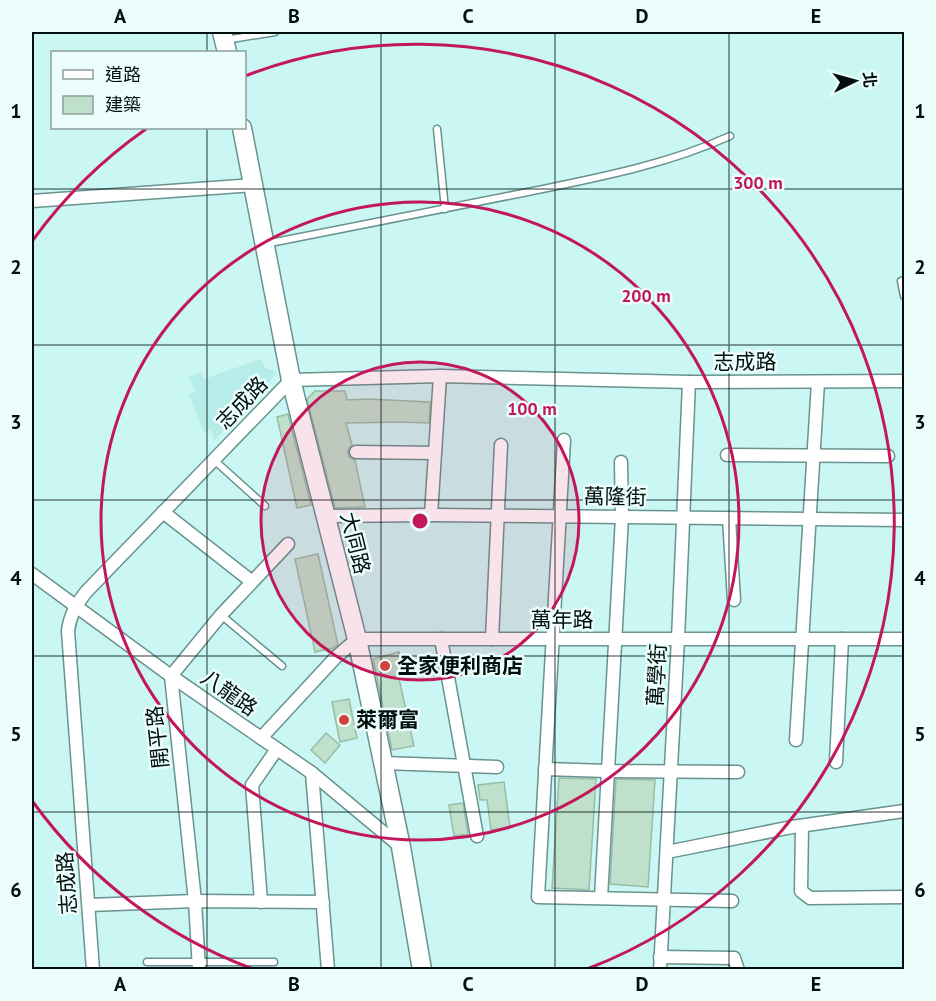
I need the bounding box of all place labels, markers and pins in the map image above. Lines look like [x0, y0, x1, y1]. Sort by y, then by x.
centre of rings [410, 511, 430, 531]
place label: 全家便利商店 [397, 652, 523, 679]
marker: 全家便利商店 [378, 659, 392, 673]
place label: 萊爾富 [356, 706, 419, 733]
marker: 萊爾富 [337, 713, 351, 727]

